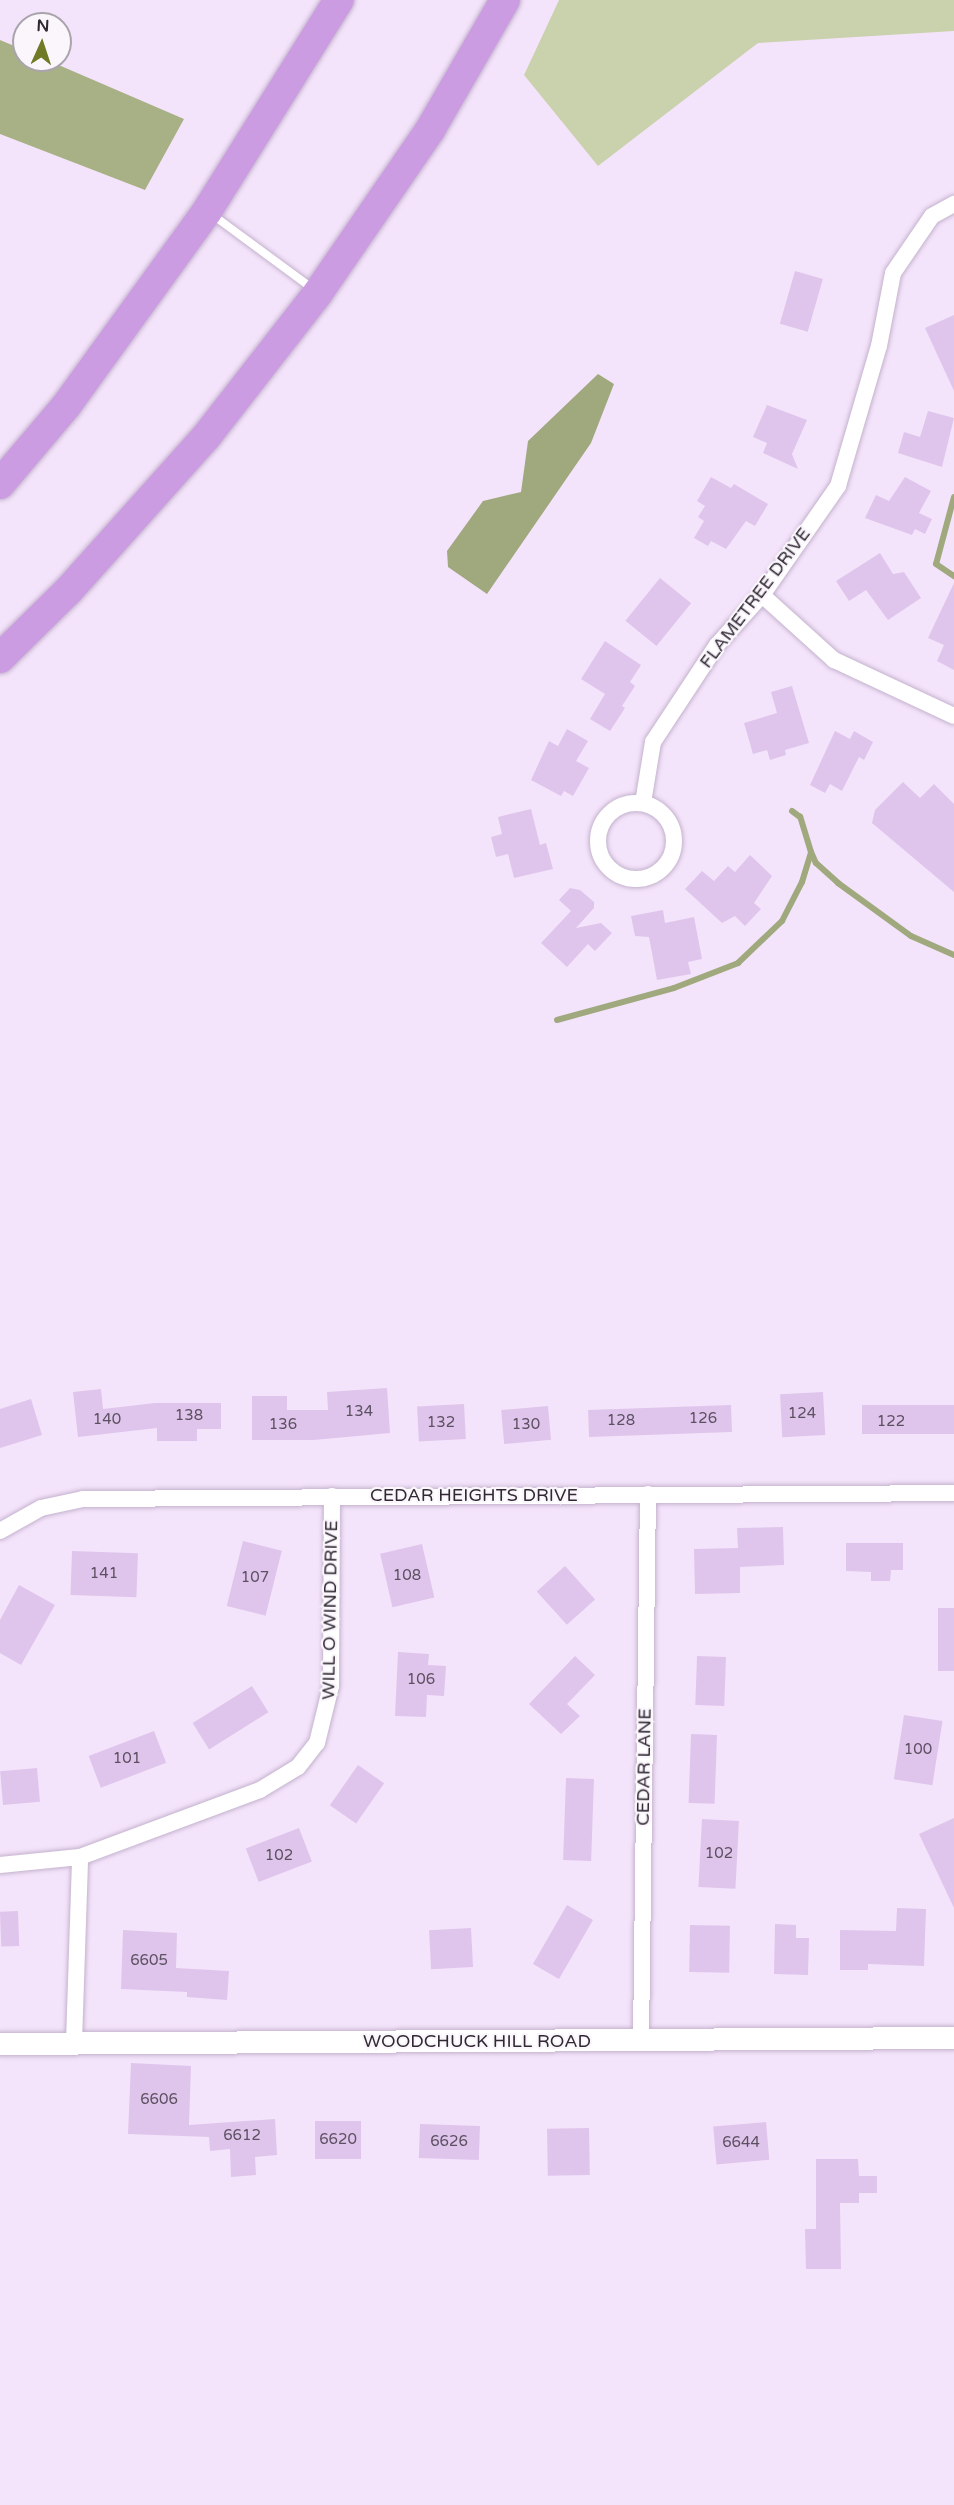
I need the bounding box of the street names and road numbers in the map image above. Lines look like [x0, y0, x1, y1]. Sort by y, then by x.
street label: FLAMETREE DRIVE [695, 524, 815, 672]
street label: CEDAR HEIGHTS DRIVE [370, 1484, 578, 1506]
street label: WILL O WIND DRIVE [318, 1520, 342, 1700]
street label: CEDAR LANE [632, 1708, 656, 1826]
street label: WOODCHUCK HILL ROAD [363, 2030, 591, 2052]

